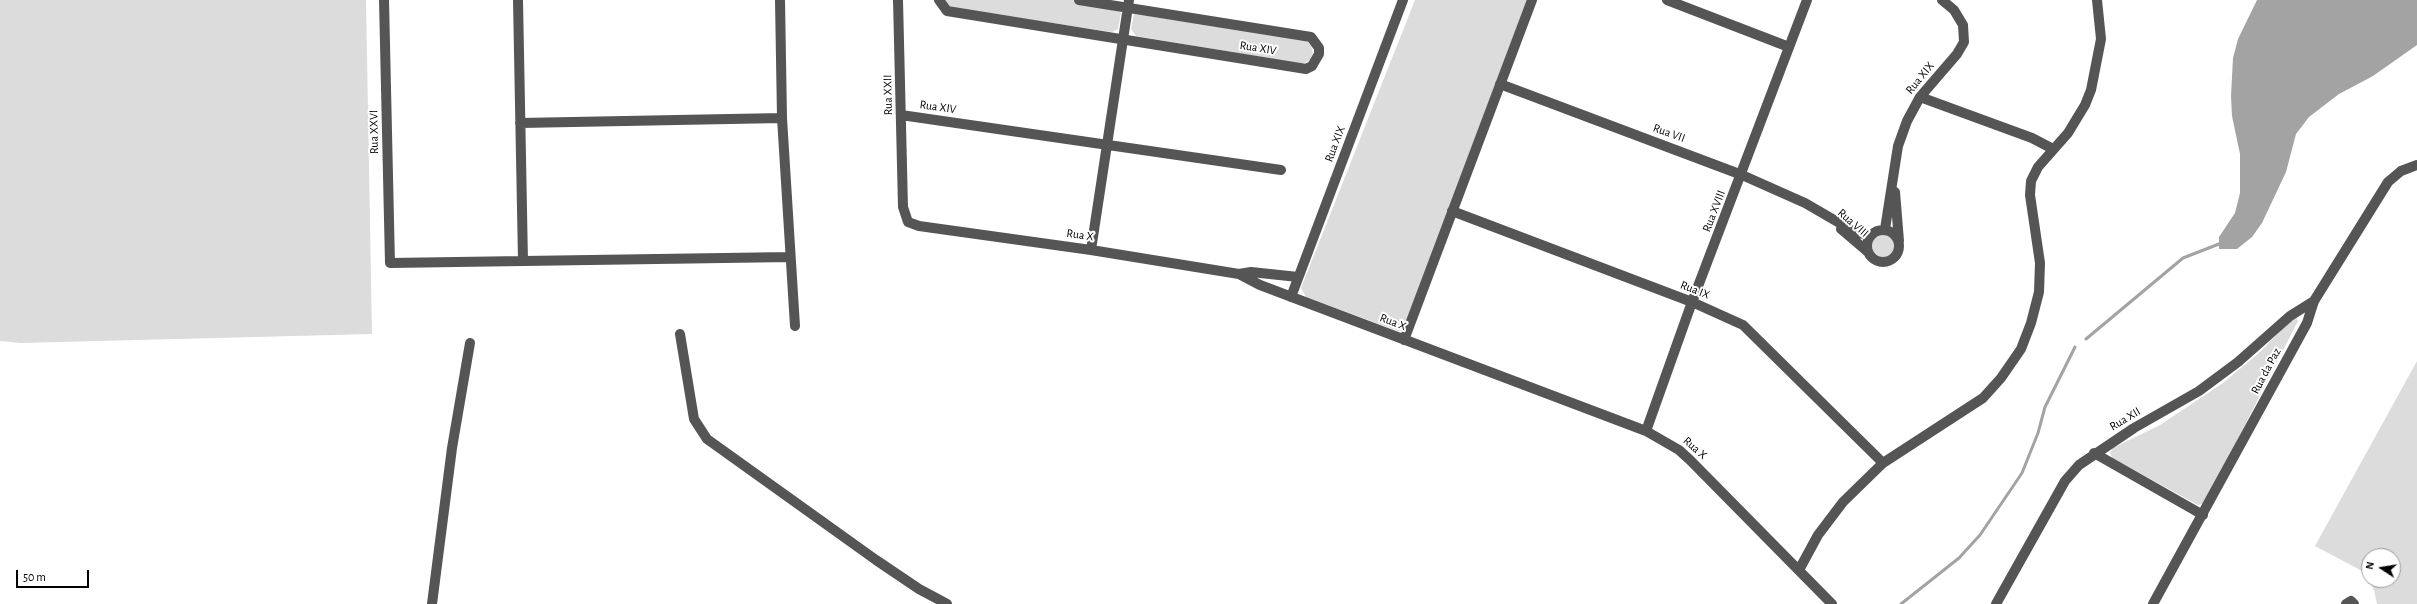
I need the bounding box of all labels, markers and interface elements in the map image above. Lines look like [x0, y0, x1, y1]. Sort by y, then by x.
street label: Rua XIV [1239, 38, 1277, 58]
street label: Rua XIX [1903, 59, 1937, 97]
street label: Rua XXII [880, 75, 896, 115]
street label: Rua XIV [919, 97, 957, 117]
street label: Rua XXVI [366, 110, 382, 154]
street label: Rua VII [1651, 121, 1687, 145]
street label: Rua XIX [1322, 124, 1348, 164]
street label: Rua XVIII [1699, 188, 1729, 234]
street label: Rua VIII [1835, 206, 1871, 240]
street label: Rua X [1066, 226, 1094, 244]
street label: Rua IX [1678, 278, 1712, 302]
street label: Rua X [1378, 310, 1408, 334]
street label: Rua da Paz [2248, 345, 2284, 397]
street label: Rua XII [2107, 404, 2143, 434]
street label: Rua X [1680, 434, 1710, 462]
north arrow [2361, 548, 2401, 588]
text: N [2364, 561, 2376, 570]
scale bar [18, 562, 91, 588]
text: 50 m [23, 571, 46, 583]

